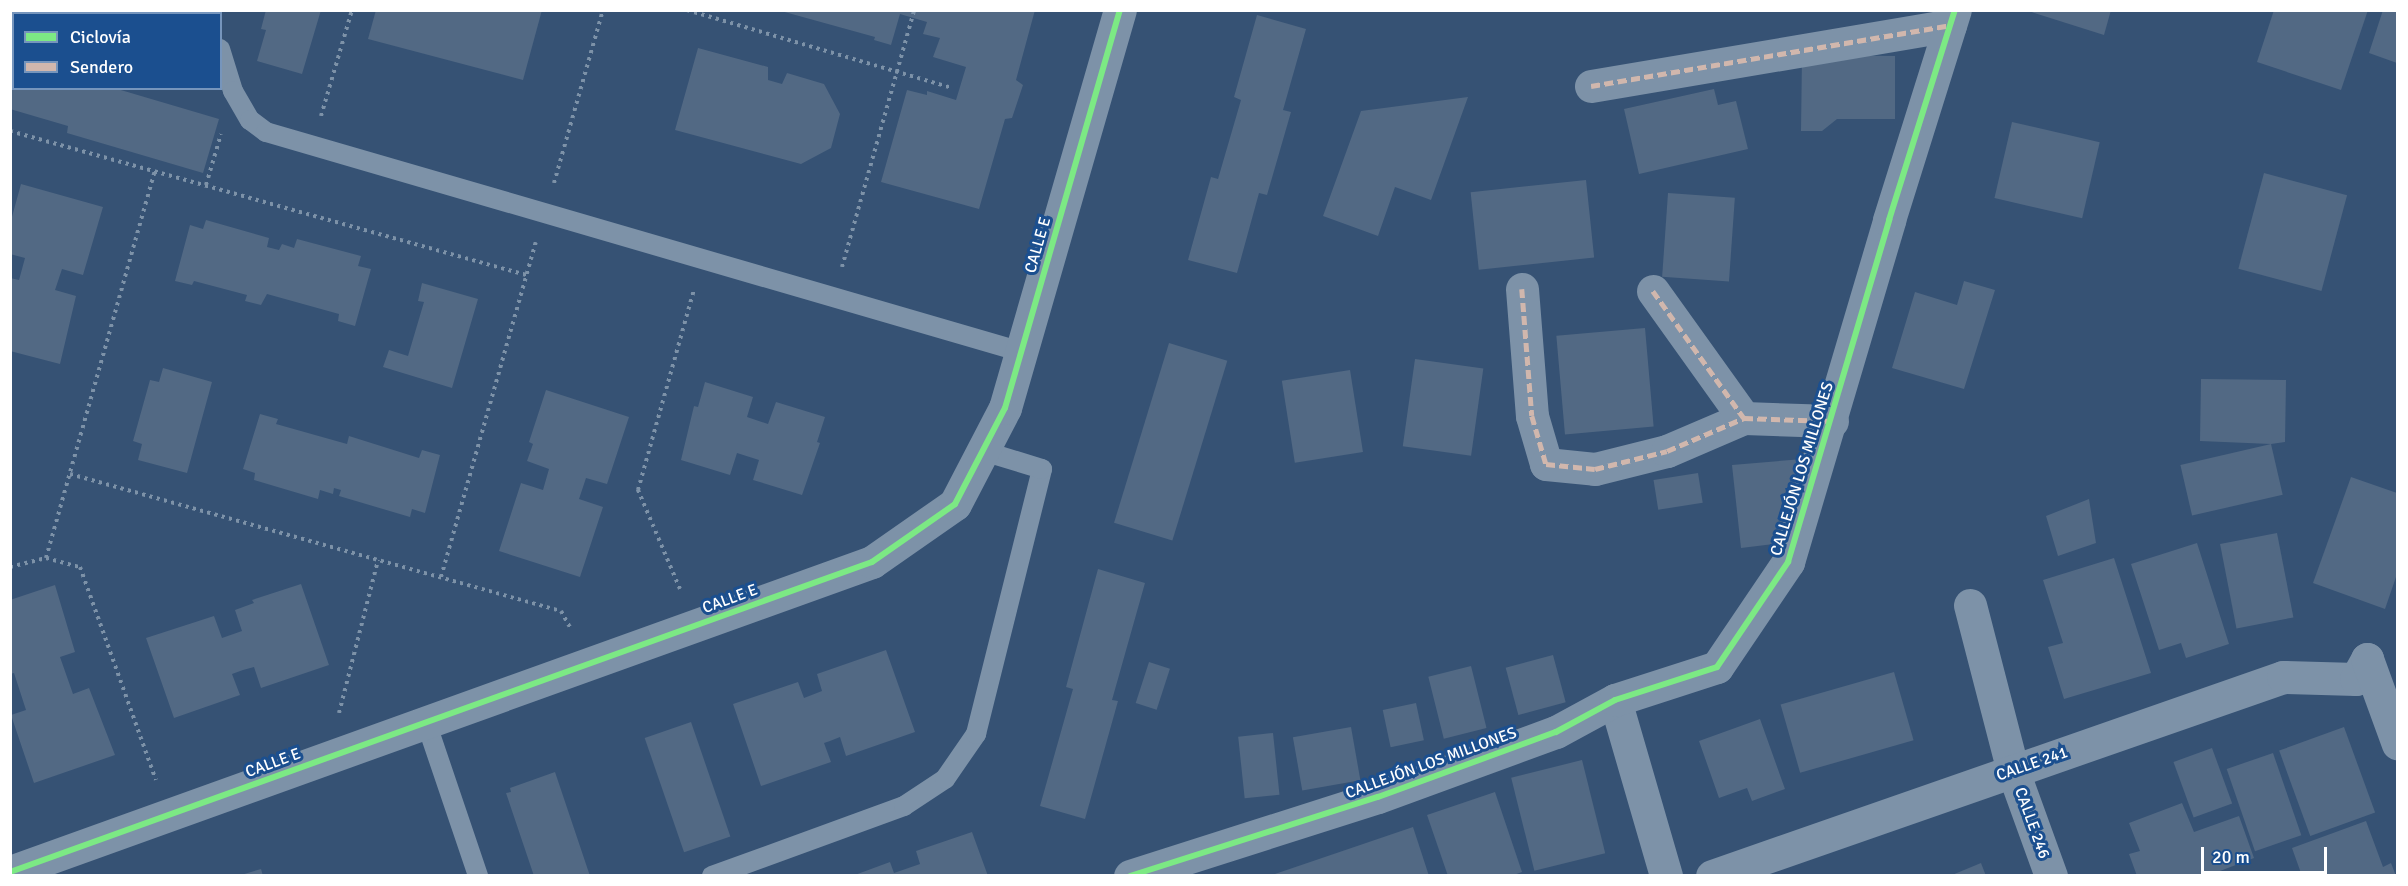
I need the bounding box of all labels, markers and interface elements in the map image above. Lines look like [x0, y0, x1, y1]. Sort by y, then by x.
legend [12, 12, 222, 90]
text: Ciclovía [70, 26, 131, 48]
text: Sendero [70, 56, 133, 78]
street label: CALLE E [1021, 215, 1055, 275]
street label: CALLEJÓN LOS MILLONES [1766, 380, 1838, 558]
street label: CALLE E [700, 580, 760, 618]
street label: CALLEJÓN LOS MILLONES [1343, 723, 1519, 803]
street label: CALLE 241 [1994, 743, 2070, 785]
street label: CALLE E [243, 744, 303, 782]
street label: CALLE 246 [2010, 785, 2054, 861]
scale bar [2204, 835, 2330, 873]
text: 20 m [2212, 846, 2250, 868]

